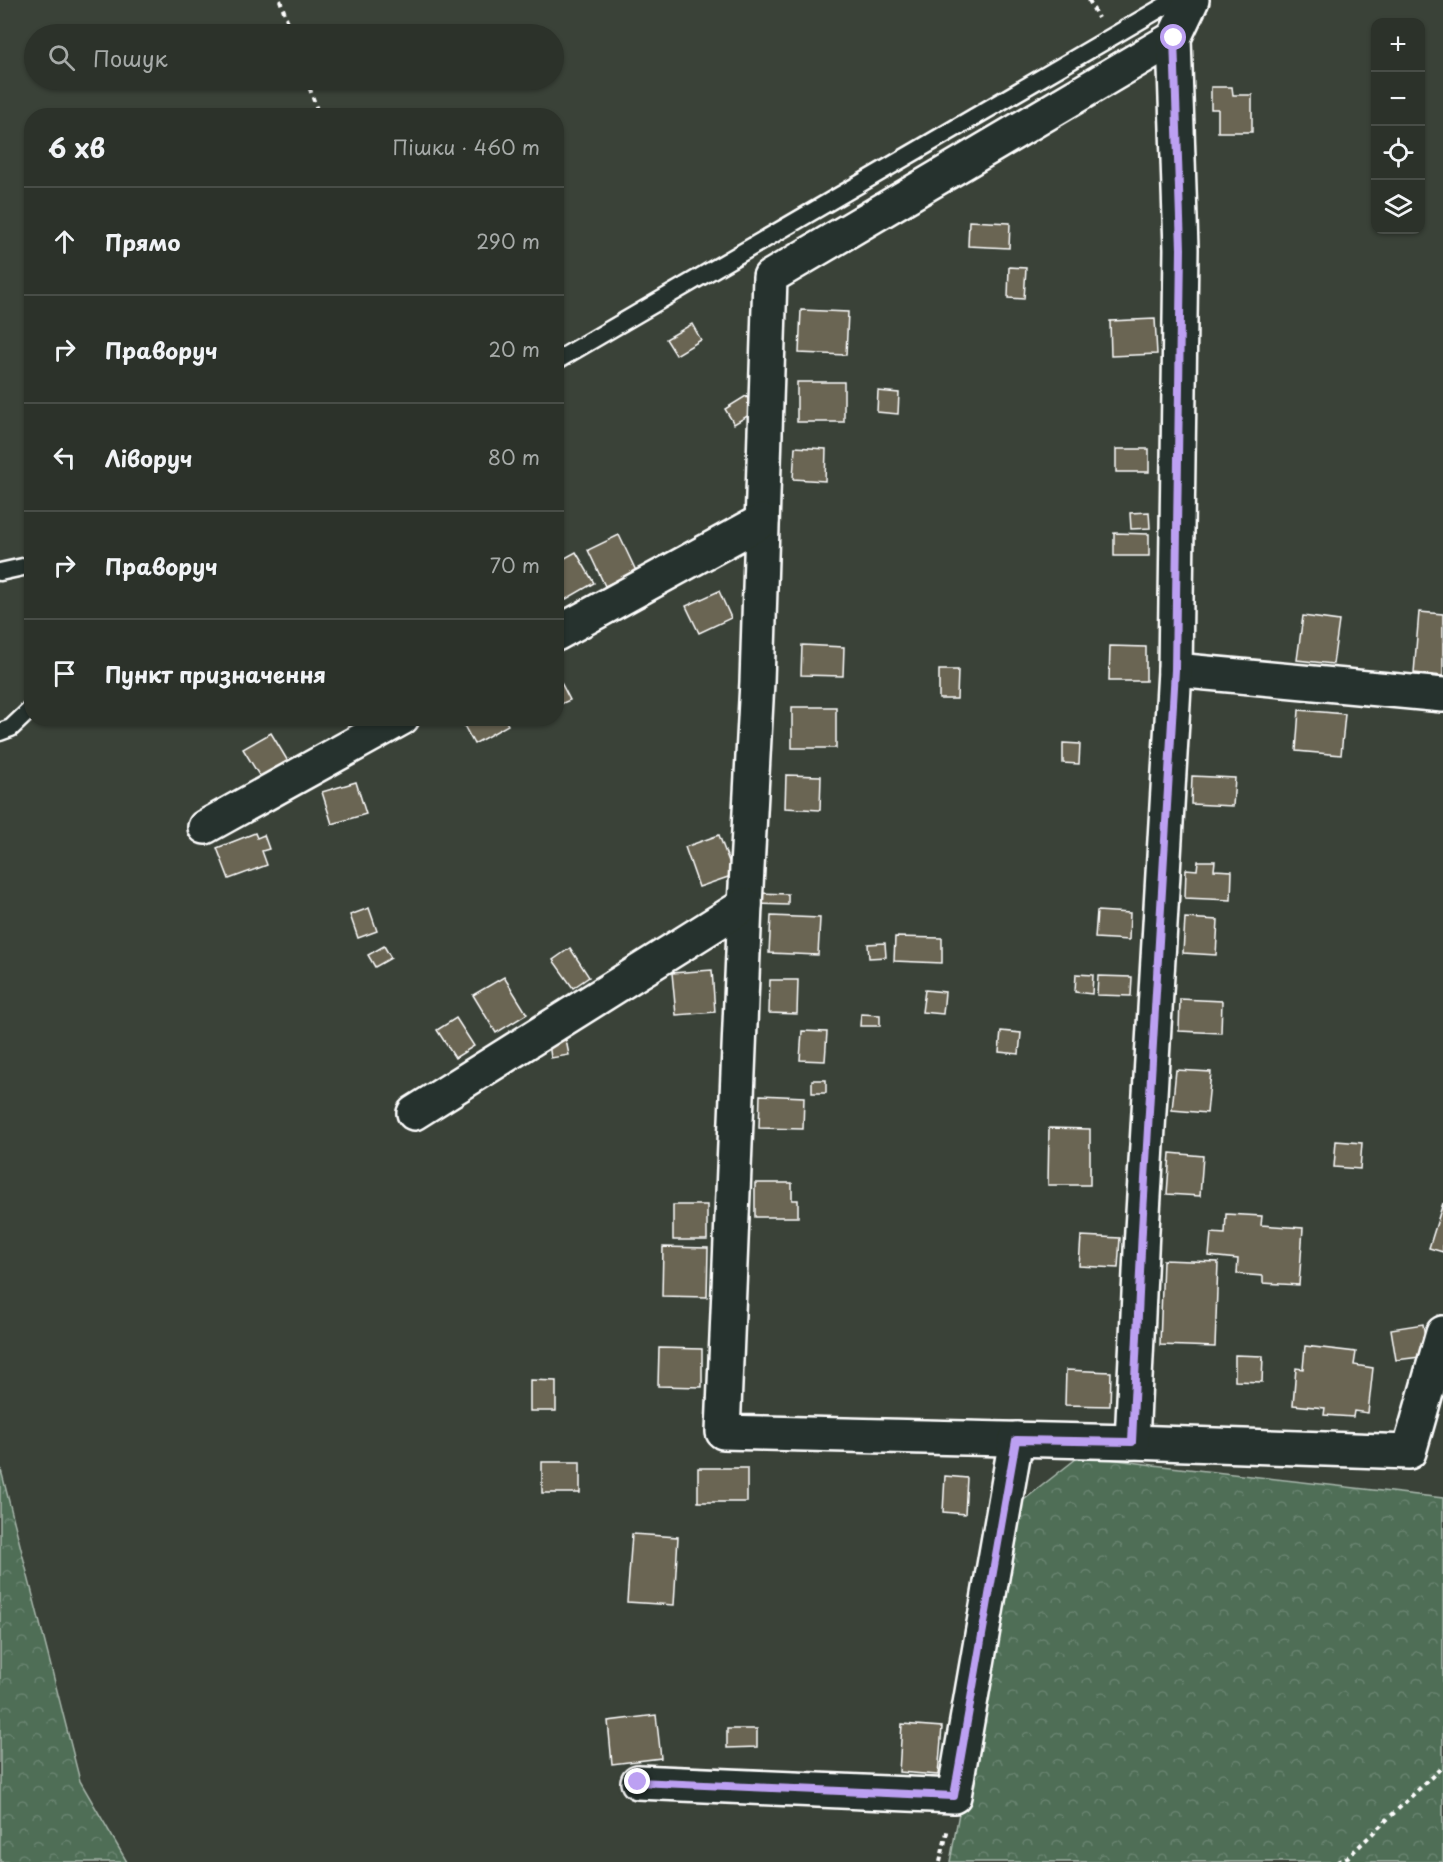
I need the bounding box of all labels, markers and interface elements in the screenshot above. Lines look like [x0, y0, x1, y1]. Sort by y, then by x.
map controls [1371, 18, 1425, 234]
button: + [1371, 18, 1425, 72]
search box [24, 24, 564, 90]
route start [1160, 24, 1186, 50]
icon: search [45, 41, 78, 74]
text: Пошук [93, 41, 168, 74]
button: − [1371, 72, 1425, 126]
button: locate [1371, 126, 1425, 180]
text: 6 хв [48, 128, 105, 167]
text: Пішки · 460 m [392, 132, 540, 162]
button: layers [1371, 180, 1425, 234]
icon: ahead [48, 225, 81, 258]
text: Прямо [105, 225, 180, 258]
text: 290 m [476, 226, 540, 256]
icon: right [48, 333, 81, 366]
text: Праворуч [105, 333, 218, 366]
text: 20 m [488, 334, 540, 364]
icon: left [48, 441, 81, 474]
text: Ліворуч [105, 441, 192, 474]
text: 80 m [488, 442, 540, 472]
icon: right [48, 549, 81, 582]
text: Праворуч [105, 549, 218, 582]
text: 70 m [490, 550, 540, 580]
icon: arrive [48, 657, 81, 690]
text: Пункт призначення [105, 657, 326, 690]
route end [624, 1768, 650, 1794]

